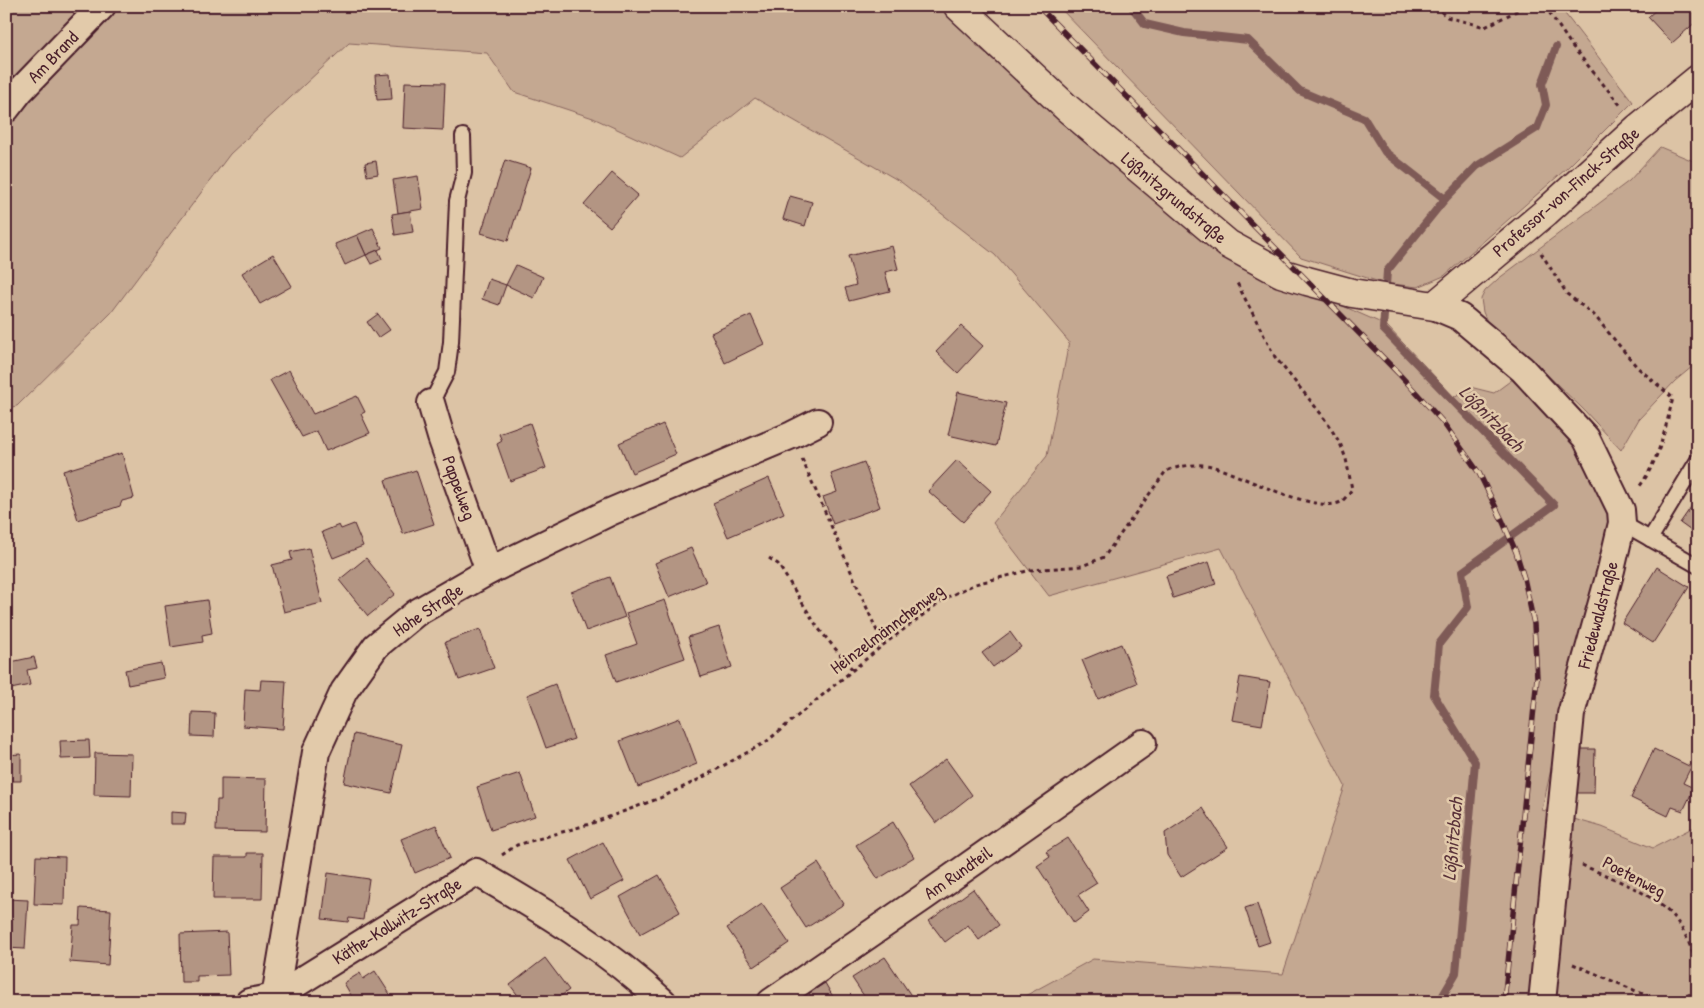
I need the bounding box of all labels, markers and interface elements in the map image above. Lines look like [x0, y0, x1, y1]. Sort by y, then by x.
street label: Am Brand [22, 25, 84, 88]
street label: Professor-von-Finck-Straße [1487, 121, 1645, 263]
street label: Lößnitzgrundstraße [1116, 146, 1232, 249]
water label: Lößnitzbach [1454, 379, 1532, 458]
street label: Pappelweg [436, 452, 483, 523]
street label: Friedewaldstraße [1571, 558, 1624, 672]
street label: Hohe Straße [388, 577, 468, 642]
street label: Heinzelmännchenweg [825, 578, 949, 680]
water label: Lößnitzbach [1435, 795, 1469, 881]
street label: Am Rundteil [919, 840, 997, 905]
street label: Poetenweg [1598, 850, 1670, 904]
street label: Käthe-Kollwitz-Straße [327, 871, 466, 970]

